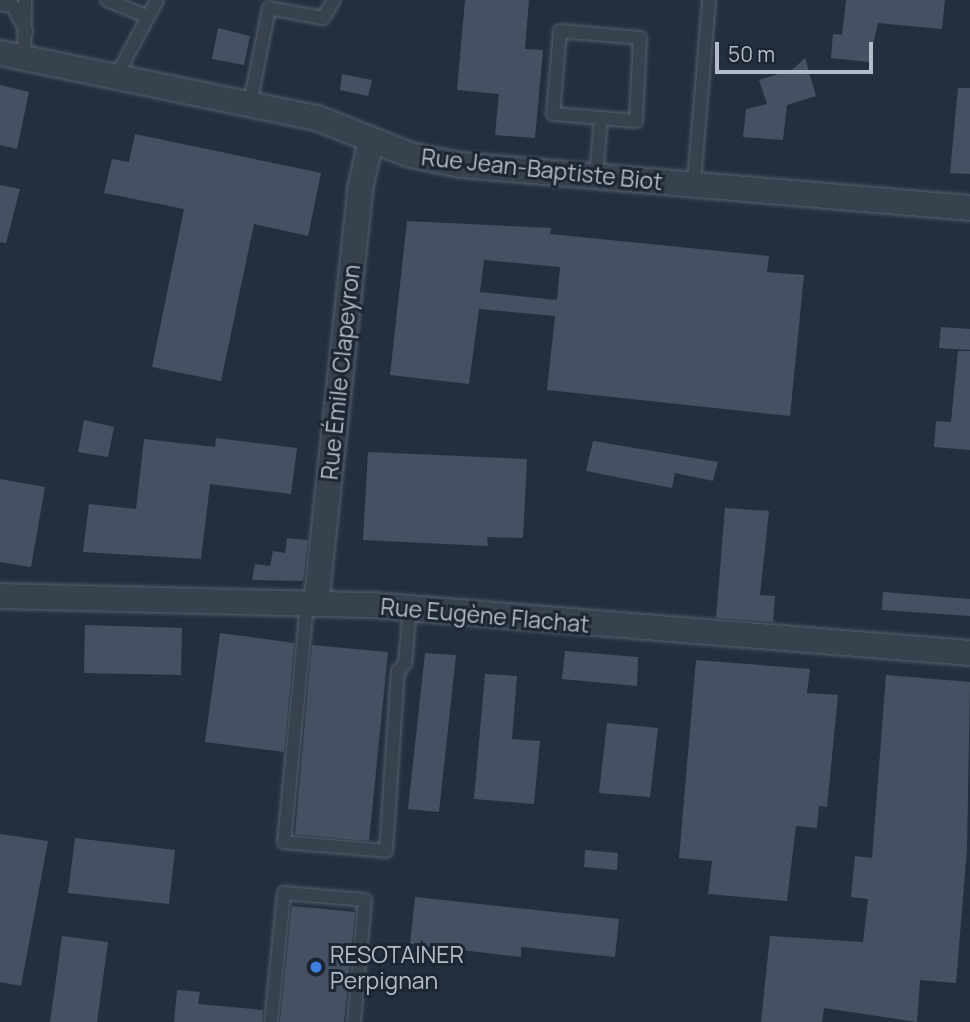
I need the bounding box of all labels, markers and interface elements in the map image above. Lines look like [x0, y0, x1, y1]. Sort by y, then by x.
scale bar [718, 28, 876, 72]
text: 50 m [728, 40, 775, 68]
street label: Rue Jean-Baptiste Biot [420, 143, 664, 195]
street label: Rue Émile Clapeyron [315, 263, 365, 481]
street label: Rue Eugène Flachat [379, 592, 591, 638]
place label: RESOTAINER Perpignan [330, 940, 464, 994]
marker: RESOTAINER Perpignan [308, 959, 324, 975]

